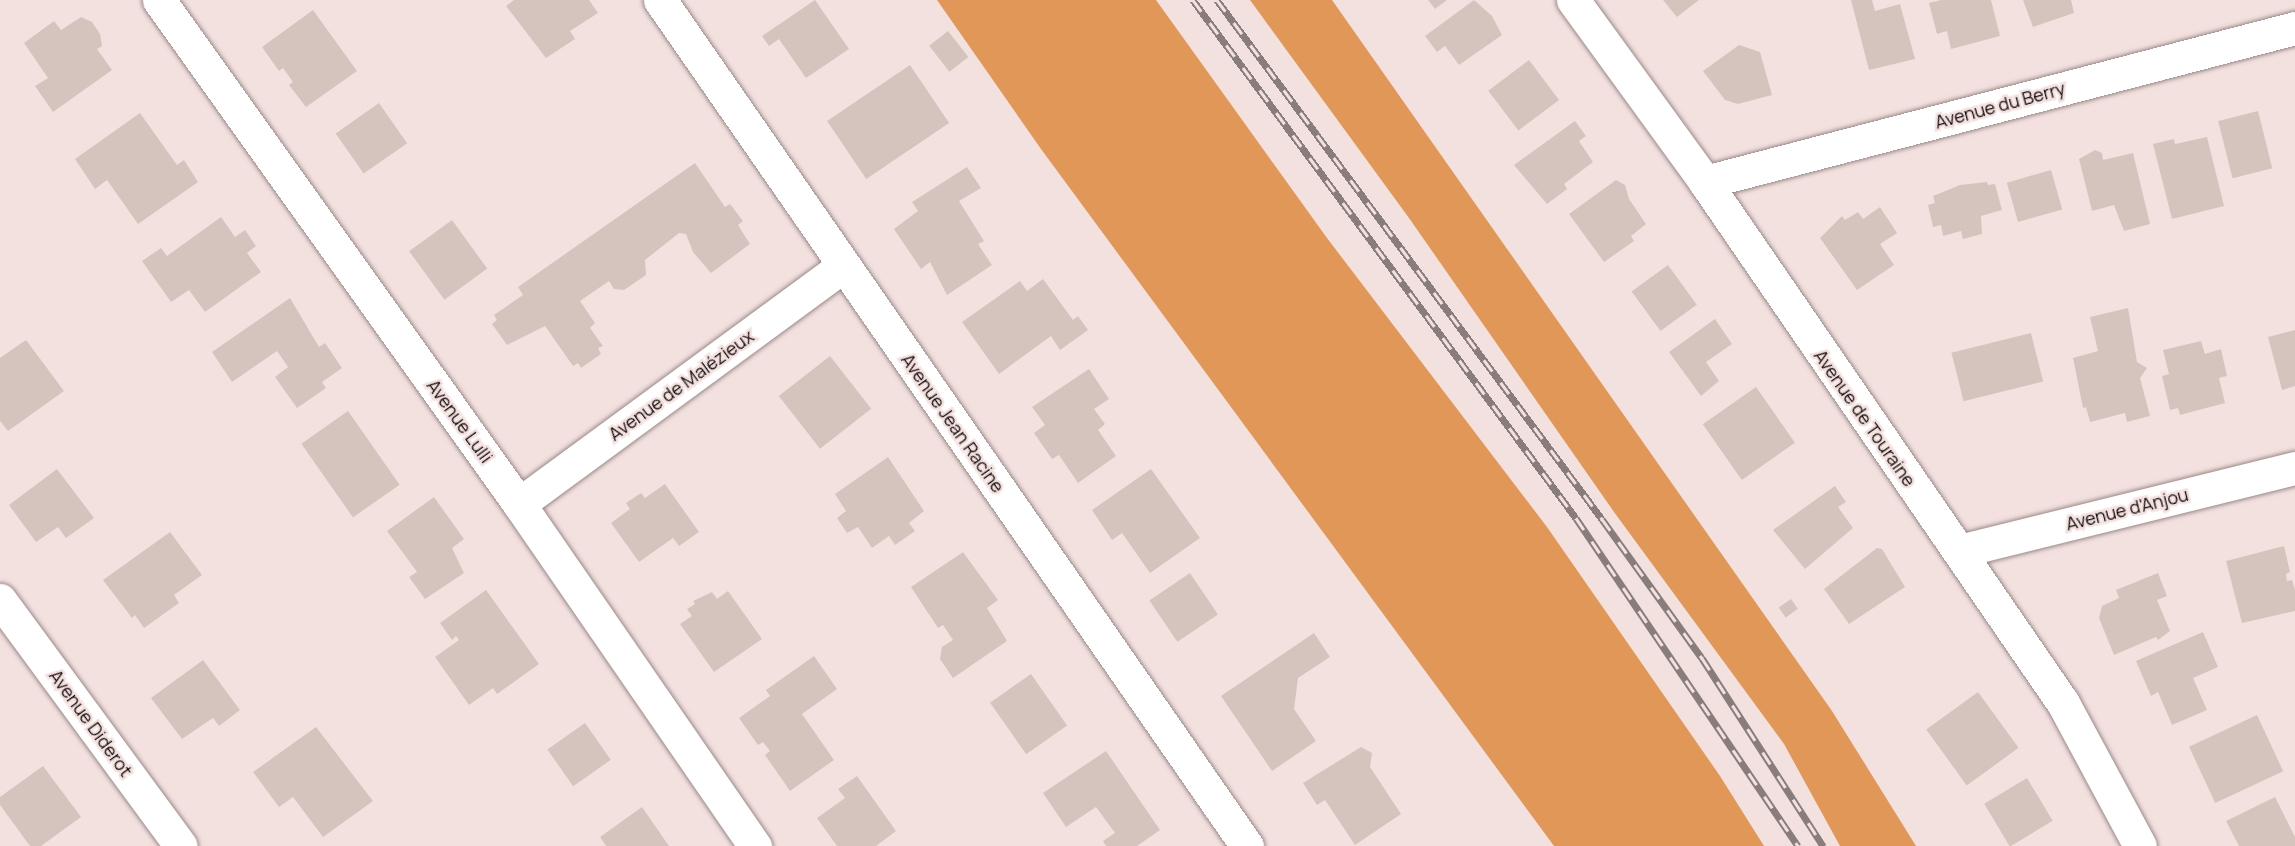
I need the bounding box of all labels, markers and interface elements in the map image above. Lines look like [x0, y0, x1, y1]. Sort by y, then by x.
street label: Avenue du Berry [1932, 77, 2068, 133]
street label: Avenue de Malézieux [604, 325, 758, 445]
street label: Avenue de Touraine [1810, 345, 1920, 491]
street label: Avenue Jean Racine [897, 349, 1009, 497]
street label: Avenue Lulli [423, 375, 497, 467]
street label: Avenue d'Anjou [2063, 483, 2191, 535]
street label: Avenue Diderot [45, 665, 137, 781]

